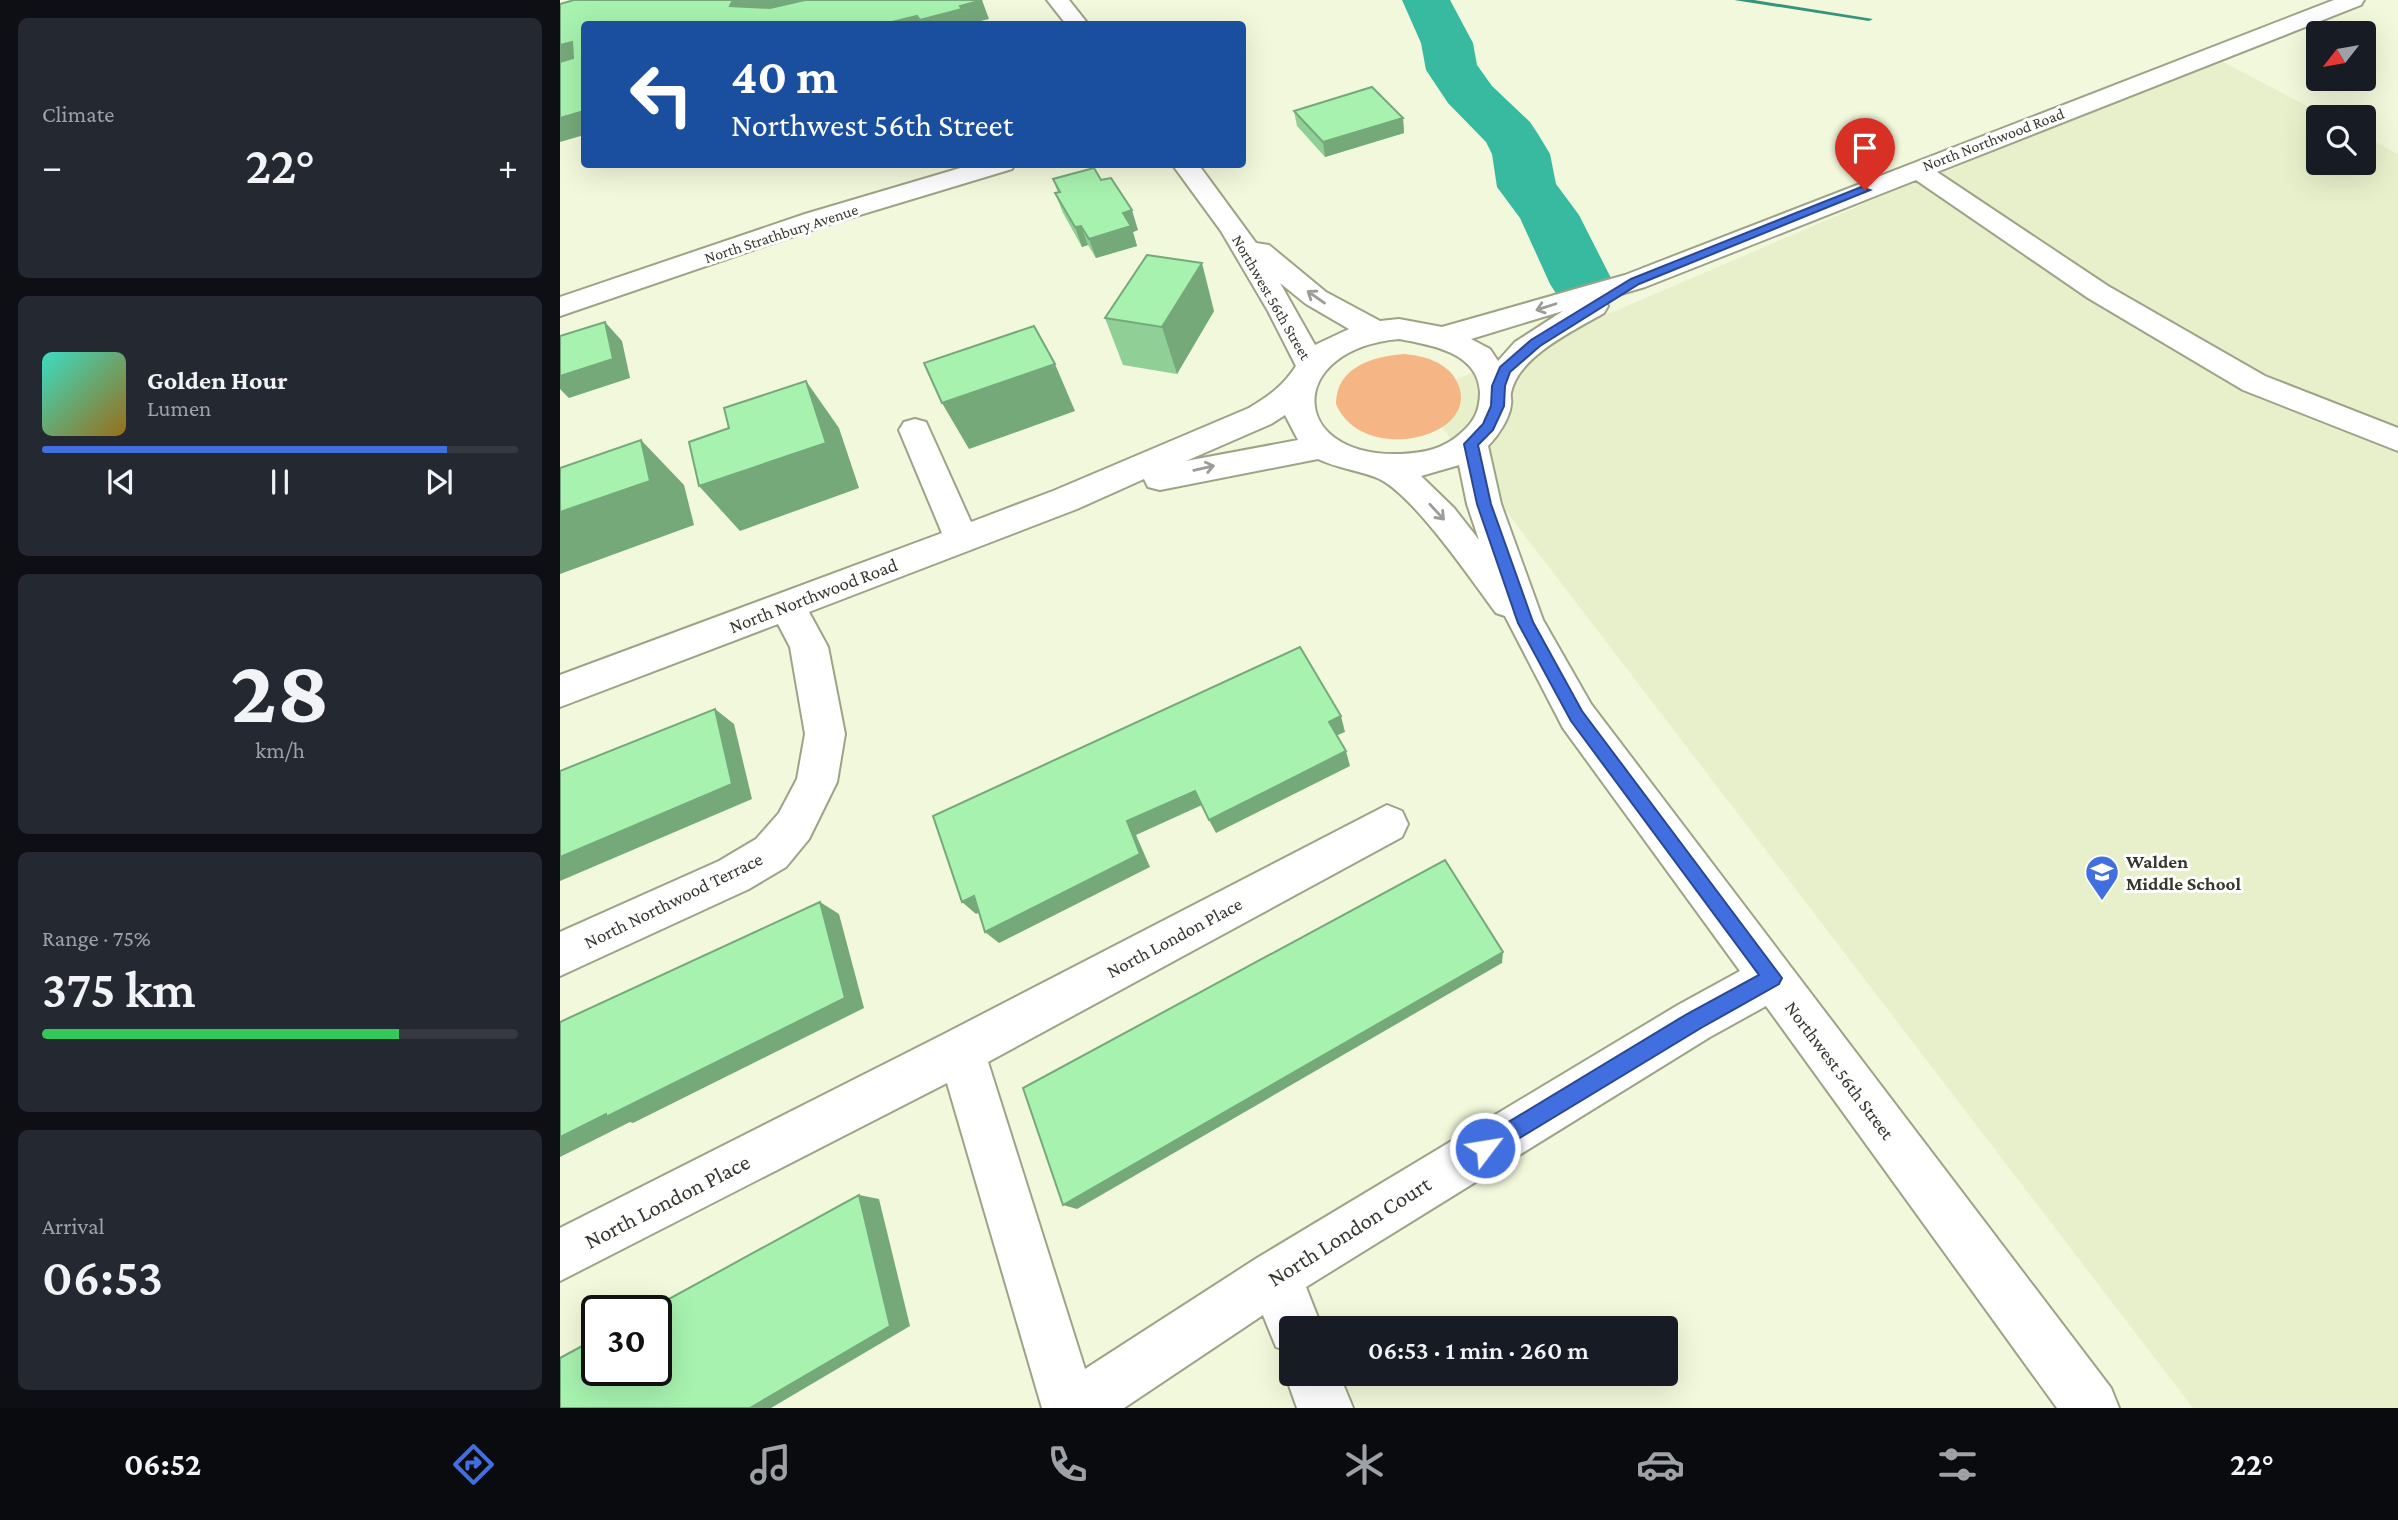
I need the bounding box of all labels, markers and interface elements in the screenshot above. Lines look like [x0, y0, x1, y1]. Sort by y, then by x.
north arrow [2306, 21, 2376, 91]
map controls [2306, 21, 2376, 175]
icon: left [616, 49, 707, 140]
text: 40 m [731, 49, 838, 104]
text: Climate [42, 101, 114, 127]
street label: North Northwood Road [1920, 104, 2067, 174]
button: search [2306, 105, 2376, 175]
text: Northwest 56th Street [731, 107, 1013, 143]
pin [1835, 118, 1895, 190]
icon: arrive [1846, 129, 1884, 167]
text: 22° [245, 136, 315, 194]
text: − [42, 145, 62, 187]
text: + [498, 145, 518, 187]
street label: North Strathbury Avenue [702, 201, 860, 267]
street label: Northwest 56th Street [1229, 232, 1315, 363]
one-way arrow [1307, 290, 1326, 304]
one-way arrow [1535, 302, 1557, 314]
text: Golden Hour [147, 366, 288, 395]
text: Lumen [147, 395, 211, 421]
one-way arrow [1192, 461, 1214, 474]
icon: previous [102, 463, 140, 501]
icon: pause [261, 463, 299, 501]
icon: next [420, 463, 458, 501]
one-way arrow [1429, 503, 1445, 521]
street label: North Northwood Road [726, 554, 900, 637]
text: 28 [230, 640, 330, 742]
text: km/h [255, 737, 305, 763]
street label: North Northwood Terrace [581, 848, 766, 953]
place label: Walden Middle School [2125, 851, 2241, 894]
school or university icon: Walden Middle School [2083, 853, 2121, 902]
street label: North London Place [1103, 893, 1246, 982]
text: Range · 75% [42, 925, 151, 951]
text: 375 km [42, 960, 196, 1018]
street label: Northwest 56th Street [1781, 997, 1899, 1144]
position arrow [1448, 1111, 1522, 1185]
street label: North London Place [580, 1148, 754, 1254]
street label: North London Court [1263, 1170, 1436, 1292]
text: Arrival [42, 1213, 105, 1239]
text: 06:53 [42, 1248, 163, 1306]
speed limit sign: 30 [581, 1295, 672, 1386]
text: 06:53 · 1 min · 260 m [1368, 1336, 1589, 1365]
icon: directions [449, 1440, 498, 1489]
icon: music [746, 1440, 795, 1489]
icon: phone [1043, 1440, 1092, 1489]
icon: climate [1340, 1440, 1389, 1489]
icon: car [1636, 1440, 1685, 1489]
icon: filters [1933, 1440, 1982, 1489]
text: 06:52 [124, 1446, 201, 1482]
text: 22° [2230, 1446, 2274, 1482]

